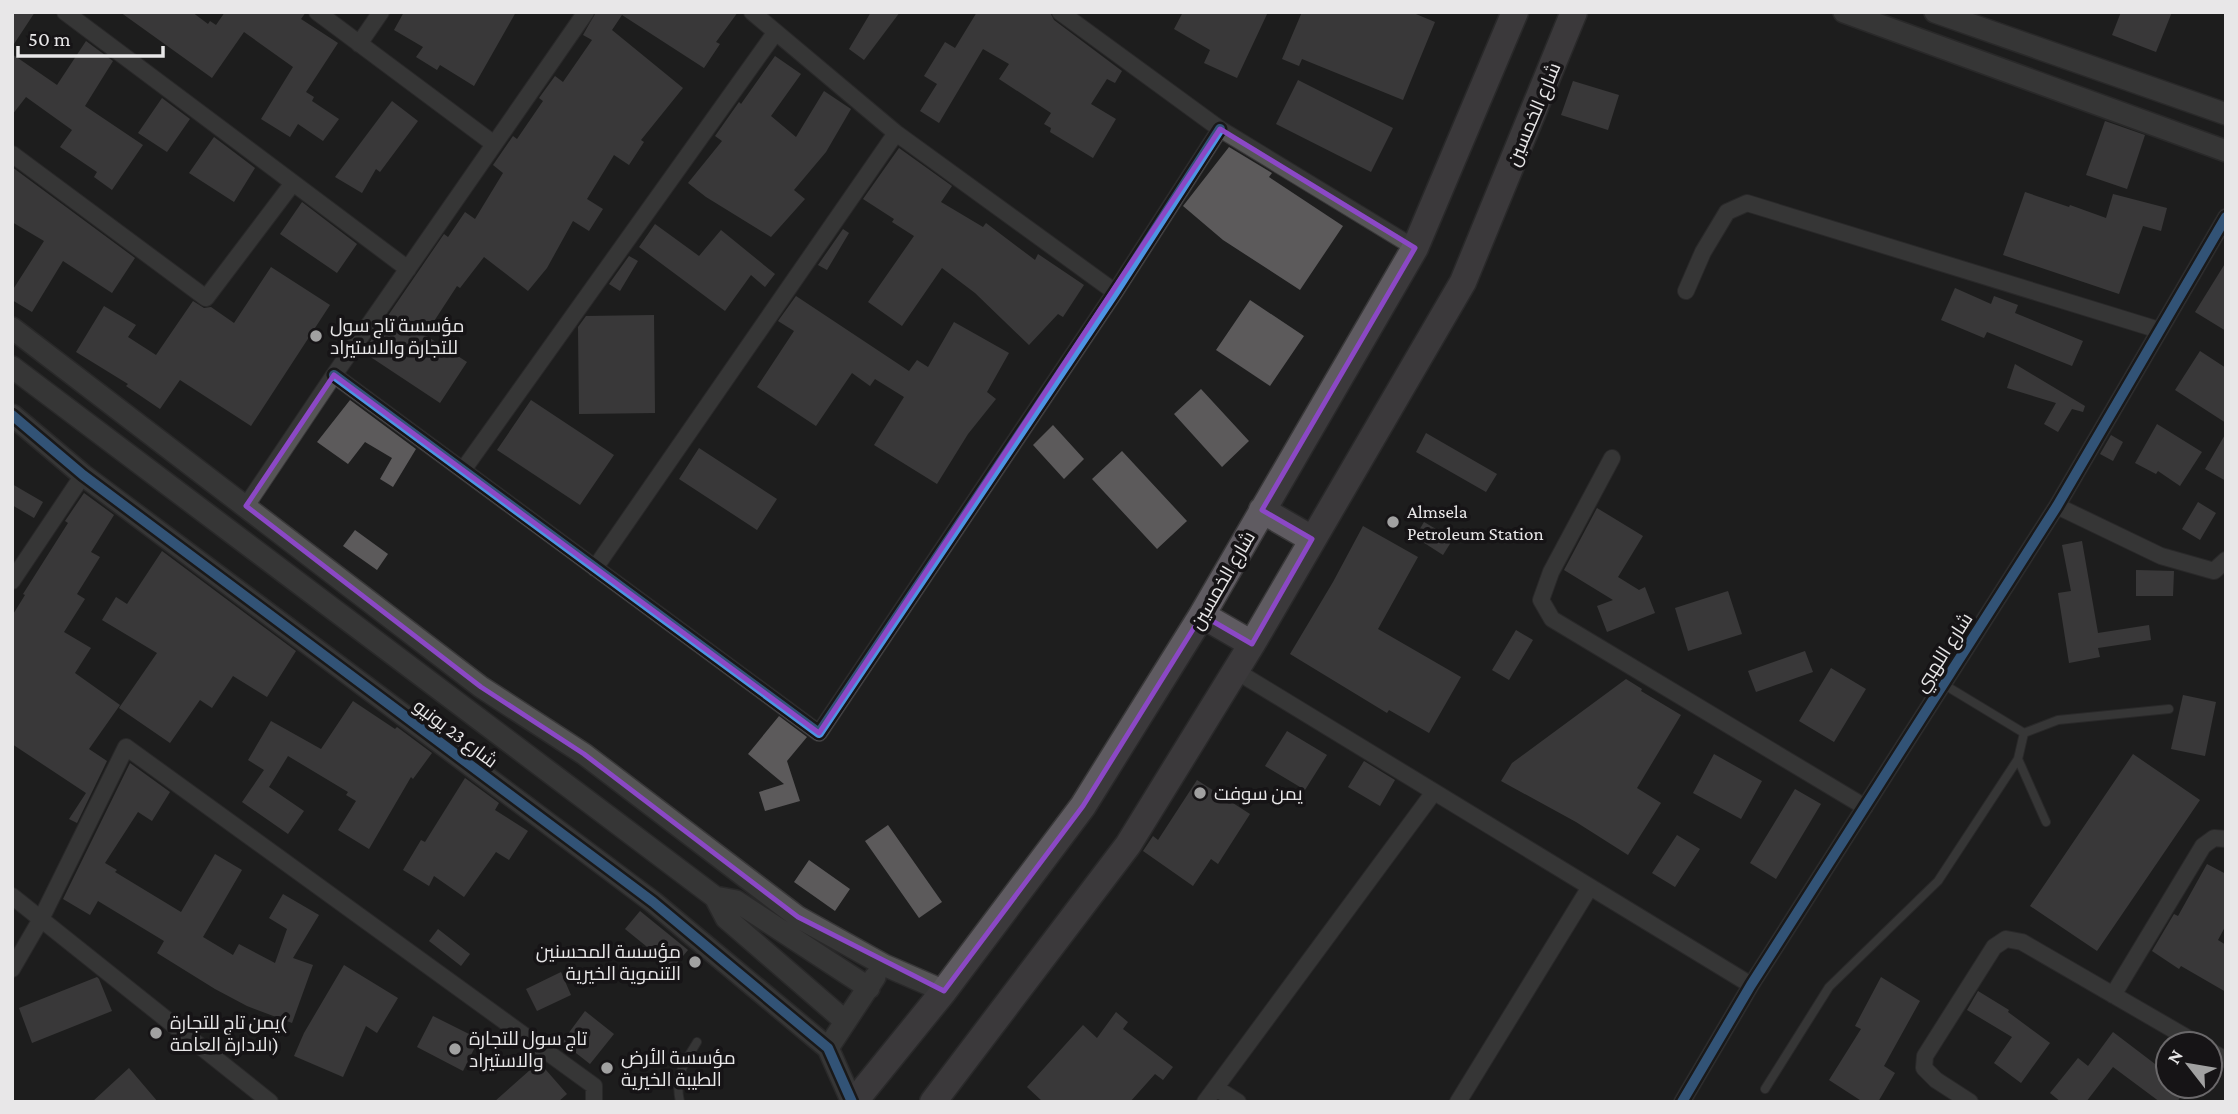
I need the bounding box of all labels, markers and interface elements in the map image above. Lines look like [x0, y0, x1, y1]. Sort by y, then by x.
scale bar [18, 14, 163, 58]
text: 50 m [28, 27, 71, 51]
street label: شارع الخمسين [1502, 59, 1567, 170]
place label: مؤسسة تاج سول للتجارة والاستيراد [330, 315, 464, 359]
marker: مؤسسة تاج سول للتجارة والاستيراد [308, 328, 324, 344]
place label: Almsela Petroleum Station [1407, 501, 1544, 544]
marker: Almsela Petroleum Station [1385, 514, 1401, 530]
street label: شارع الخمسين [1186, 527, 1262, 635]
street label: شارع اللهبي [1910, 609, 1980, 698]
street label: شارع 23 يونيو [408, 695, 502, 774]
place label: يمن سوفت [1214, 783, 1303, 805]
marker: يمن سوفت [1192, 785, 1208, 801]
place label: مؤسسة المحسنين التنموية الخيرية [536, 941, 681, 985]
marker: مؤسسة المحسنين التنموية الخيرية [687, 954, 703, 970]
place label: يمن تاج للتجارة( الادارة العامة) [170, 1012, 287, 1056]
marker: يمن تاج للتجارة( الادارة العامة) [148, 1025, 164, 1041]
place label: تاج سول للتجارة والاستيراد [469, 1028, 587, 1072]
north arrow [2154, 1030, 2224, 1100]
marker: تاج سول للتجارة والاستيراد [447, 1041, 463, 1057]
text: N [2163, 1046, 2187, 1067]
place label: مؤسسة الأرض الطيبة الخيرية [621, 1047, 736, 1091]
marker: مؤسسة الأرض الطيبة الخيرية [599, 1060, 615, 1076]

